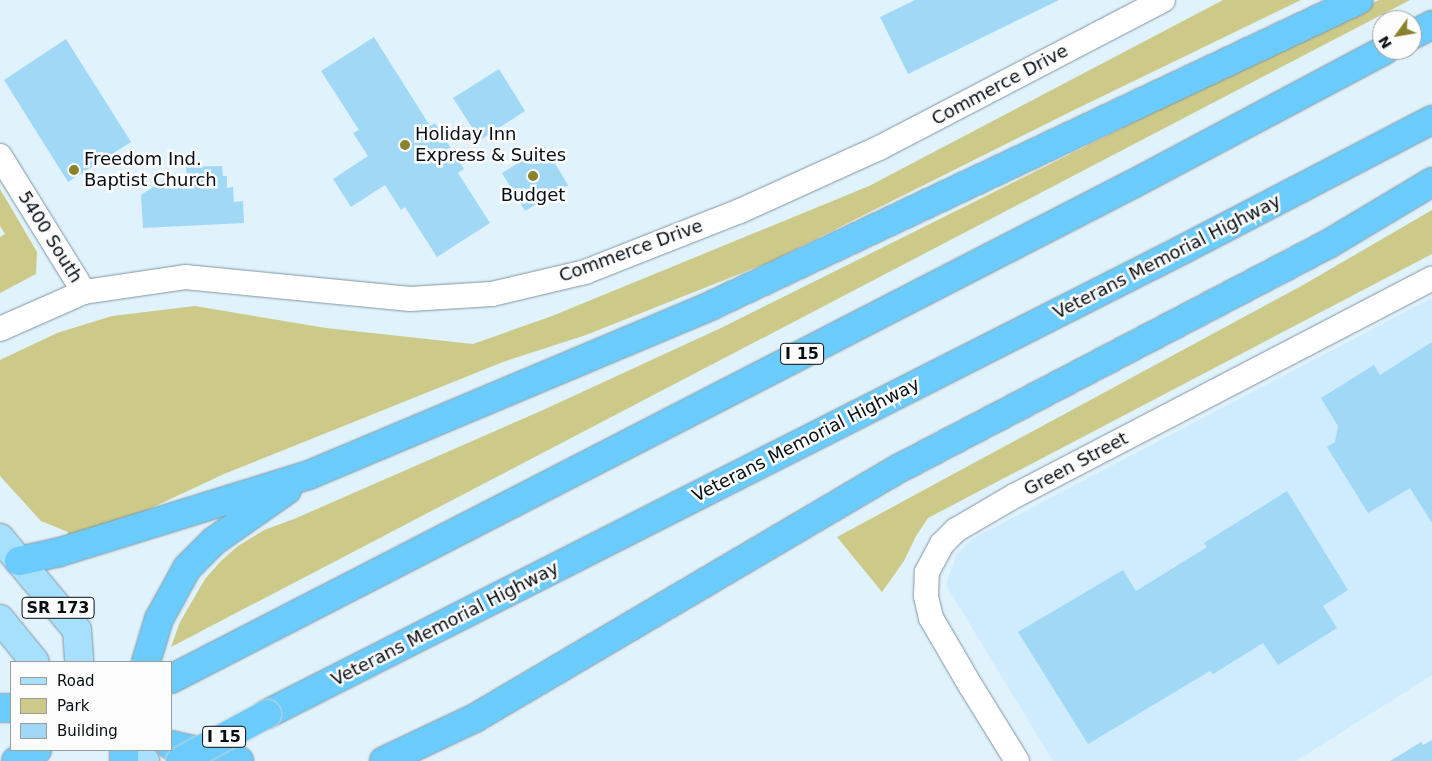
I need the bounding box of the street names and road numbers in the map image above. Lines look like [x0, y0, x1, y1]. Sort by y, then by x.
street label: Commerce Drive [928, 40, 1072, 130]
street label: 5400 South [13, 187, 87, 287]
street label: Veterans Memorial Highway [1050, 190, 1284, 324]
street label: Commerce Drive [556, 215, 706, 287]
road number: I 15 [780, 340, 824, 368]
street label: Veterans Memorial Highway [689, 373, 923, 507]
street label: Green Street [1020, 427, 1132, 501]
street label: Veterans Memorial Highway [328, 557, 562, 691]
road number: SR 173 [20, 594, 96, 622]
road number: I 15 [202, 724, 246, 750]

